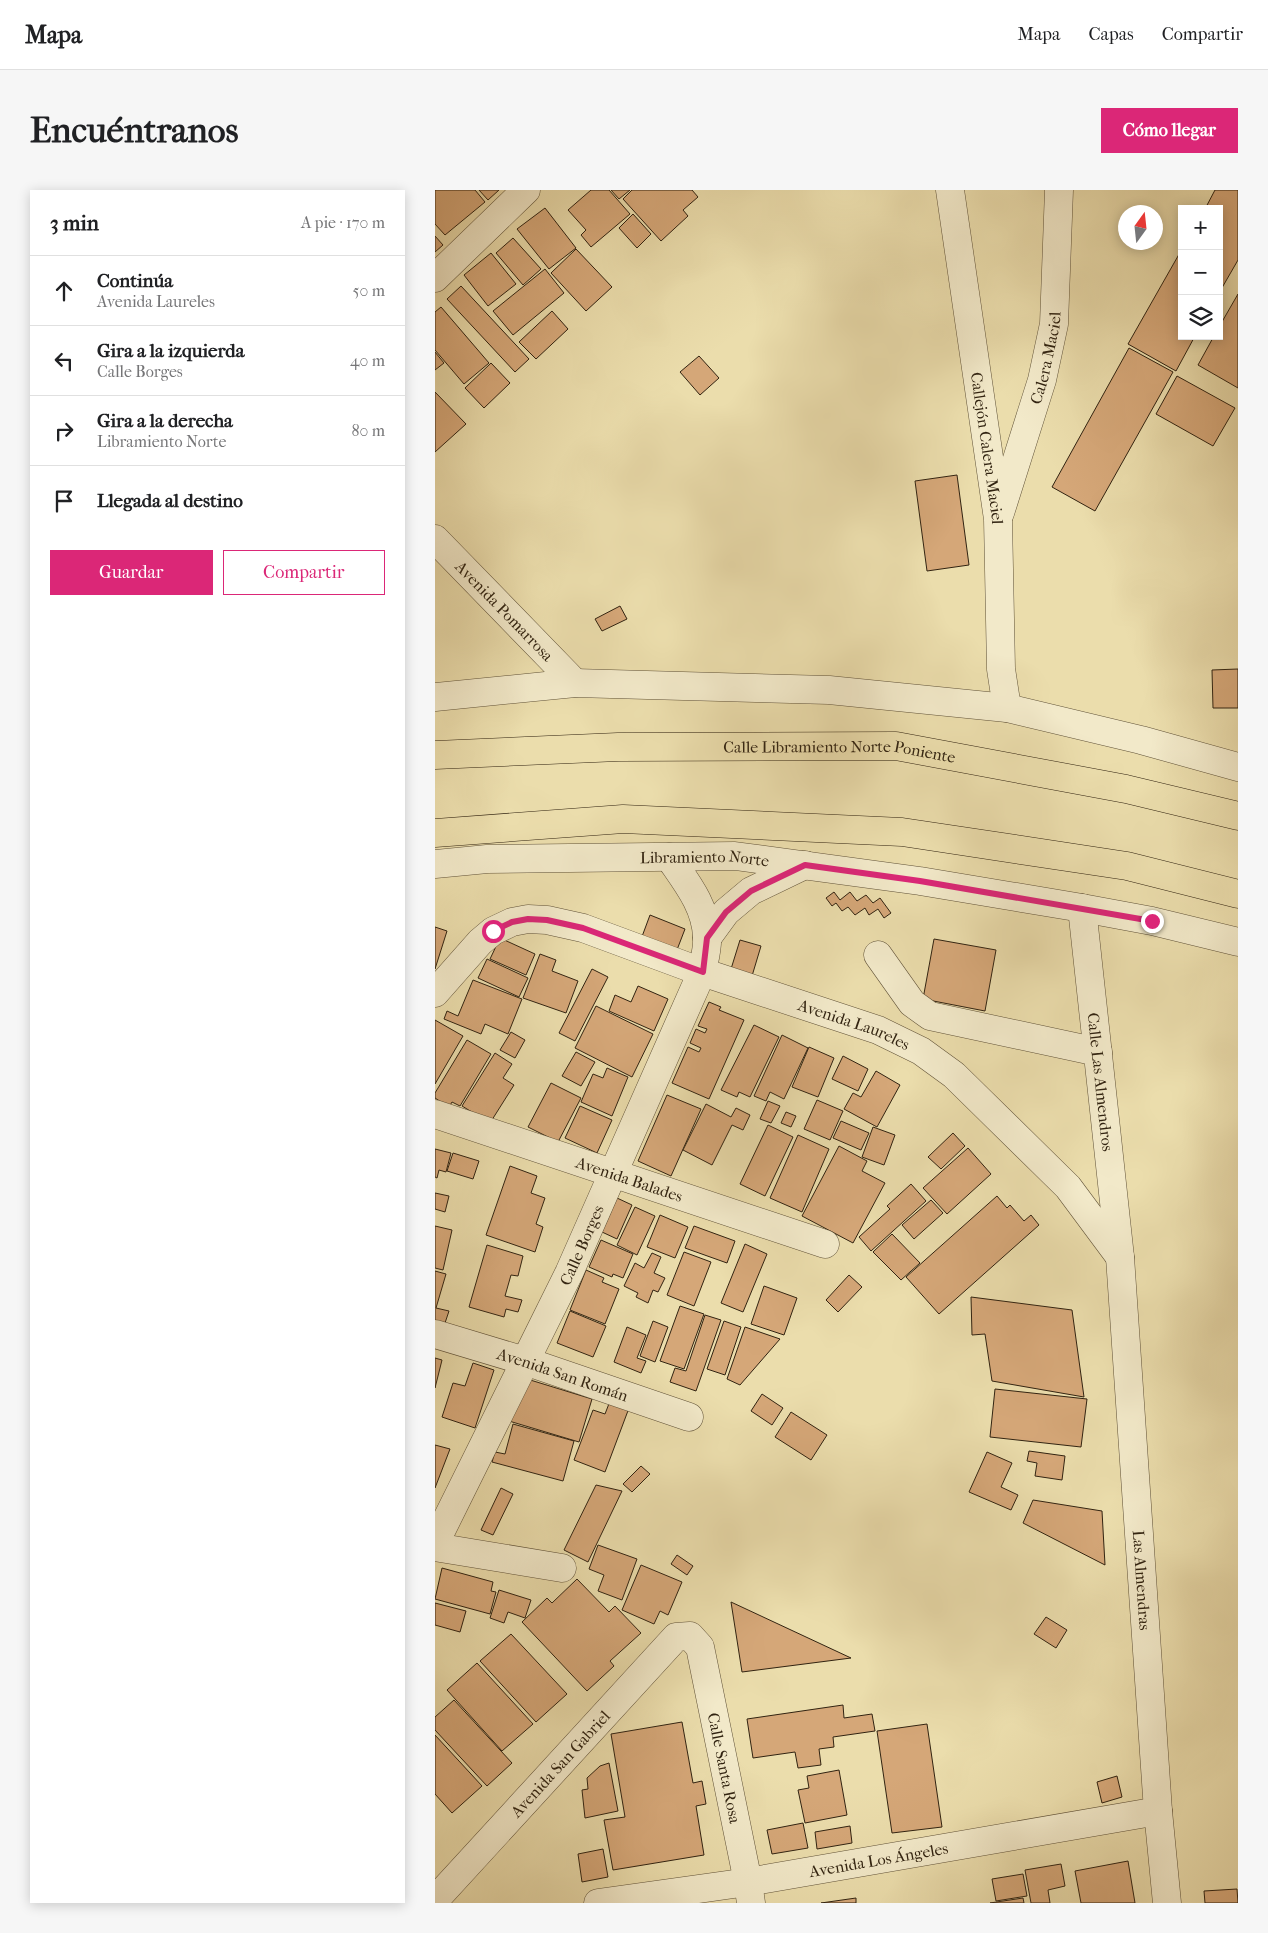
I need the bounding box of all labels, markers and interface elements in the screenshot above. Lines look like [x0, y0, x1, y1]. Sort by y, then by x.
text: Mapa [25, 21, 82, 49]
text: Mapa [1018, 24, 1060, 45]
text: Capas [1088, 24, 1134, 45]
text: Compartir [1162, 24, 1243, 45]
button: Cómo llegar [1101, 108, 1238, 153]
text: Encuéntranos [30, 110, 238, 151]
north arrow [1118, 205, 1163, 250]
map controls [1178, 205, 1223, 340]
button: + [1178, 205, 1223, 250]
text: 3 min [50, 211, 99, 235]
text: A pie · 170 m [301, 213, 385, 232]
button: − [1178, 250, 1223, 295]
text: Continúa [97, 270, 173, 292]
icon: ahead [50, 277, 78, 305]
text: 50 m [353, 281, 385, 300]
text: Avenida Laureles [97, 292, 215, 311]
button: layers [1178, 295, 1223, 340]
street label: Calera Maciel [1026, 311, 1064, 406]
text: Gira a la izquierda [97, 340, 244, 362]
icon: left [50, 347, 78, 375]
text: 40 m [350, 351, 385, 370]
text: Calle Borges [97, 362, 183, 381]
street label: Callejón Calera Maciel [967, 371, 1008, 525]
text: Gira a la derecha [97, 410, 233, 432]
icon: right [50, 417, 78, 445]
text: 80 m [351, 421, 385, 440]
text: Libramiento Norte [97, 432, 226, 451]
icon: arrive [50, 487, 78, 515]
text: Llegada al destino [97, 490, 243, 512]
button: Guardar [50, 550, 213, 595]
button: Compartir [223, 550, 385, 595]
street label: Avenida Pomarrosa [451, 556, 558, 665]
street label: Calle Libramiento Norte Poniente [723, 736, 957, 766]
street label: Libramiento Norte [640, 846, 771, 870]
route end [1141, 910, 1164, 933]
route start [482, 920, 505, 943]
street label: Avenida Laureles [795, 995, 913, 1054]
street label: Calle Las Almendros [1084, 1012, 1118, 1152]
street label: Avenida Balades [573, 1152, 685, 1205]
street label: Calle Borges [555, 1202, 607, 1288]
street label: Avenida San Román [494, 1343, 631, 1405]
street label: Las Almendras [1129, 1529, 1155, 1631]
street label: Avenida San Gabriel [506, 1706, 614, 1822]
street label: Calle Santa Rosa [704, 1711, 745, 1825]
street label: Avenida Los Ángeles [807, 1838, 950, 1881]

